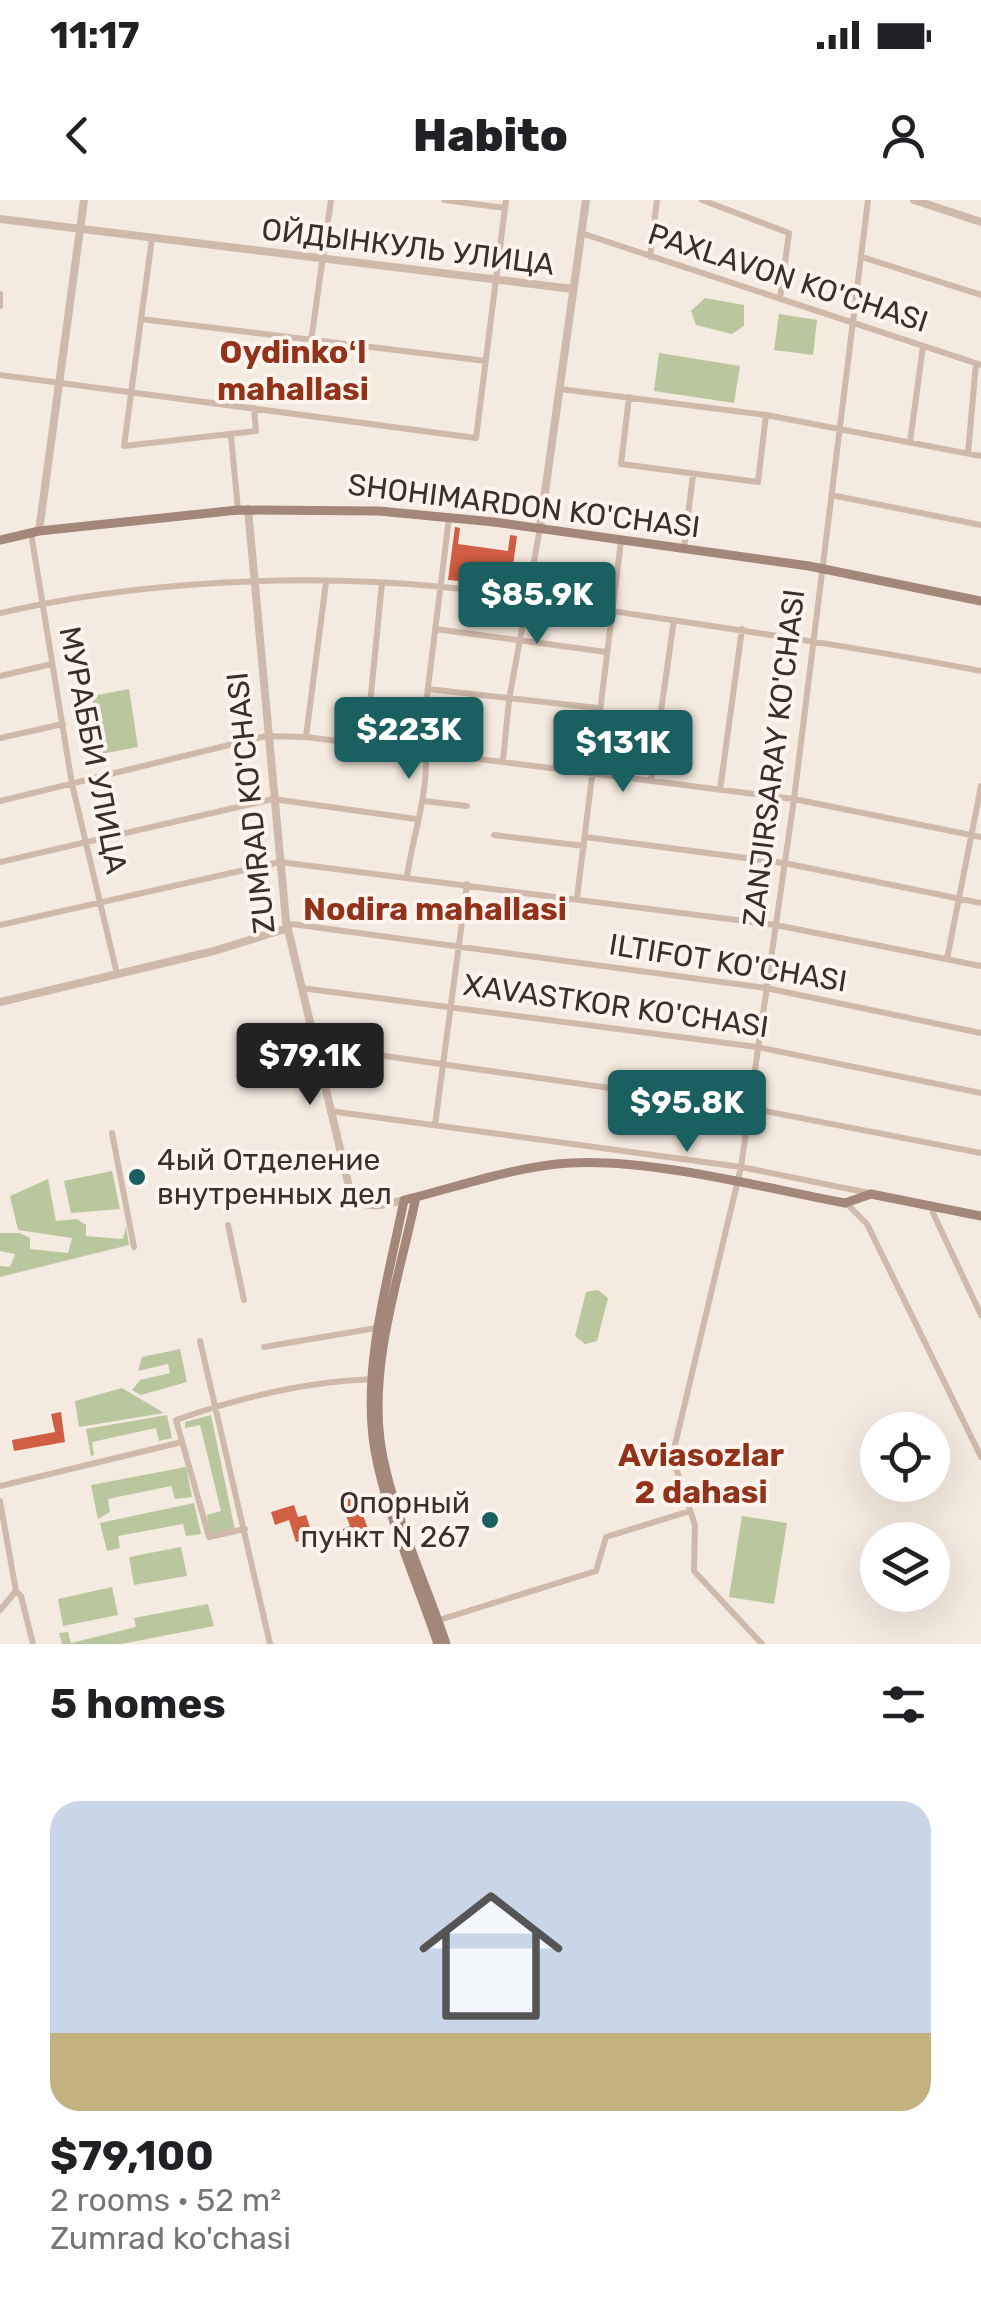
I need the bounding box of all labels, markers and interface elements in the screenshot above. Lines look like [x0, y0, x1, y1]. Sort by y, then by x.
text: 11:17 [50, 12, 140, 58]
icon: back [50, 108, 105, 163]
icon: person [876, 108, 931, 163]
text: Habito [413, 109, 568, 162]
street label: ОЙДЫНКУЛЬ УЛИЦА [260, 211, 556, 283]
street label: PAXLAVON KO'CHASI [644, 216, 932, 340]
district label: Oydinkoʻl mahallasi [217, 333, 369, 408]
street label: SHOHIMARDON KO'CHASI [346, 467, 702, 545]
pin: $85.9K [456, 562, 618, 647]
text: $85.9K [480, 575, 594, 613]
street label: ZANJIRSARAY KO'CHASI [735, 587, 813, 929]
street label: МУРАББИ УЛИЦА [51, 623, 135, 877]
street label: ZUMRAD KO'CHASI [219, 671, 283, 935]
pin: $223K [339, 697, 479, 782]
text: $223K [356, 710, 462, 748]
pin: $131K [553, 710, 693, 795]
text: $131K [575, 723, 671, 761]
district label: Nodira mahallasi [303, 890, 567, 928]
street label: ILTIFOT KO'CHASI [607, 926, 849, 1000]
street label: XAVASTKOR KO'CHASI [461, 967, 771, 1045]
pin: $79.1K [229, 1023, 391, 1108]
text: $79.1K [259, 1036, 361, 1074]
pin: $95.8K [606, 1070, 768, 1155]
text: $95.8K [630, 1083, 744, 1121]
place label: 4ый Отделение внутренных дел [157, 1142, 392, 1212]
marker: 4ый Отделение внутренных дел [126, 1166, 148, 1188]
map controls [860, 1412, 950, 1612]
button: locate [860, 1412, 950, 1502]
district label: Aviasozlar 2 dahasi [618, 1436, 785, 1511]
place label: Опорный пункт N 267 [300, 1485, 470, 1555]
marker: Опорный пункт N 267 [479, 1509, 501, 1531]
button: layers [860, 1522, 950, 1612]
icon: filters [876, 1677, 931, 1732]
text: 5 homes [50, 1679, 226, 1729]
icon: home [401, 1866, 581, 2046]
text: $79,100 [50, 2131, 214, 2181]
text: 2 rooms · 52 m² [50, 2181, 281, 2219]
text: Zumrad ko'chasi [50, 2219, 291, 2257]

